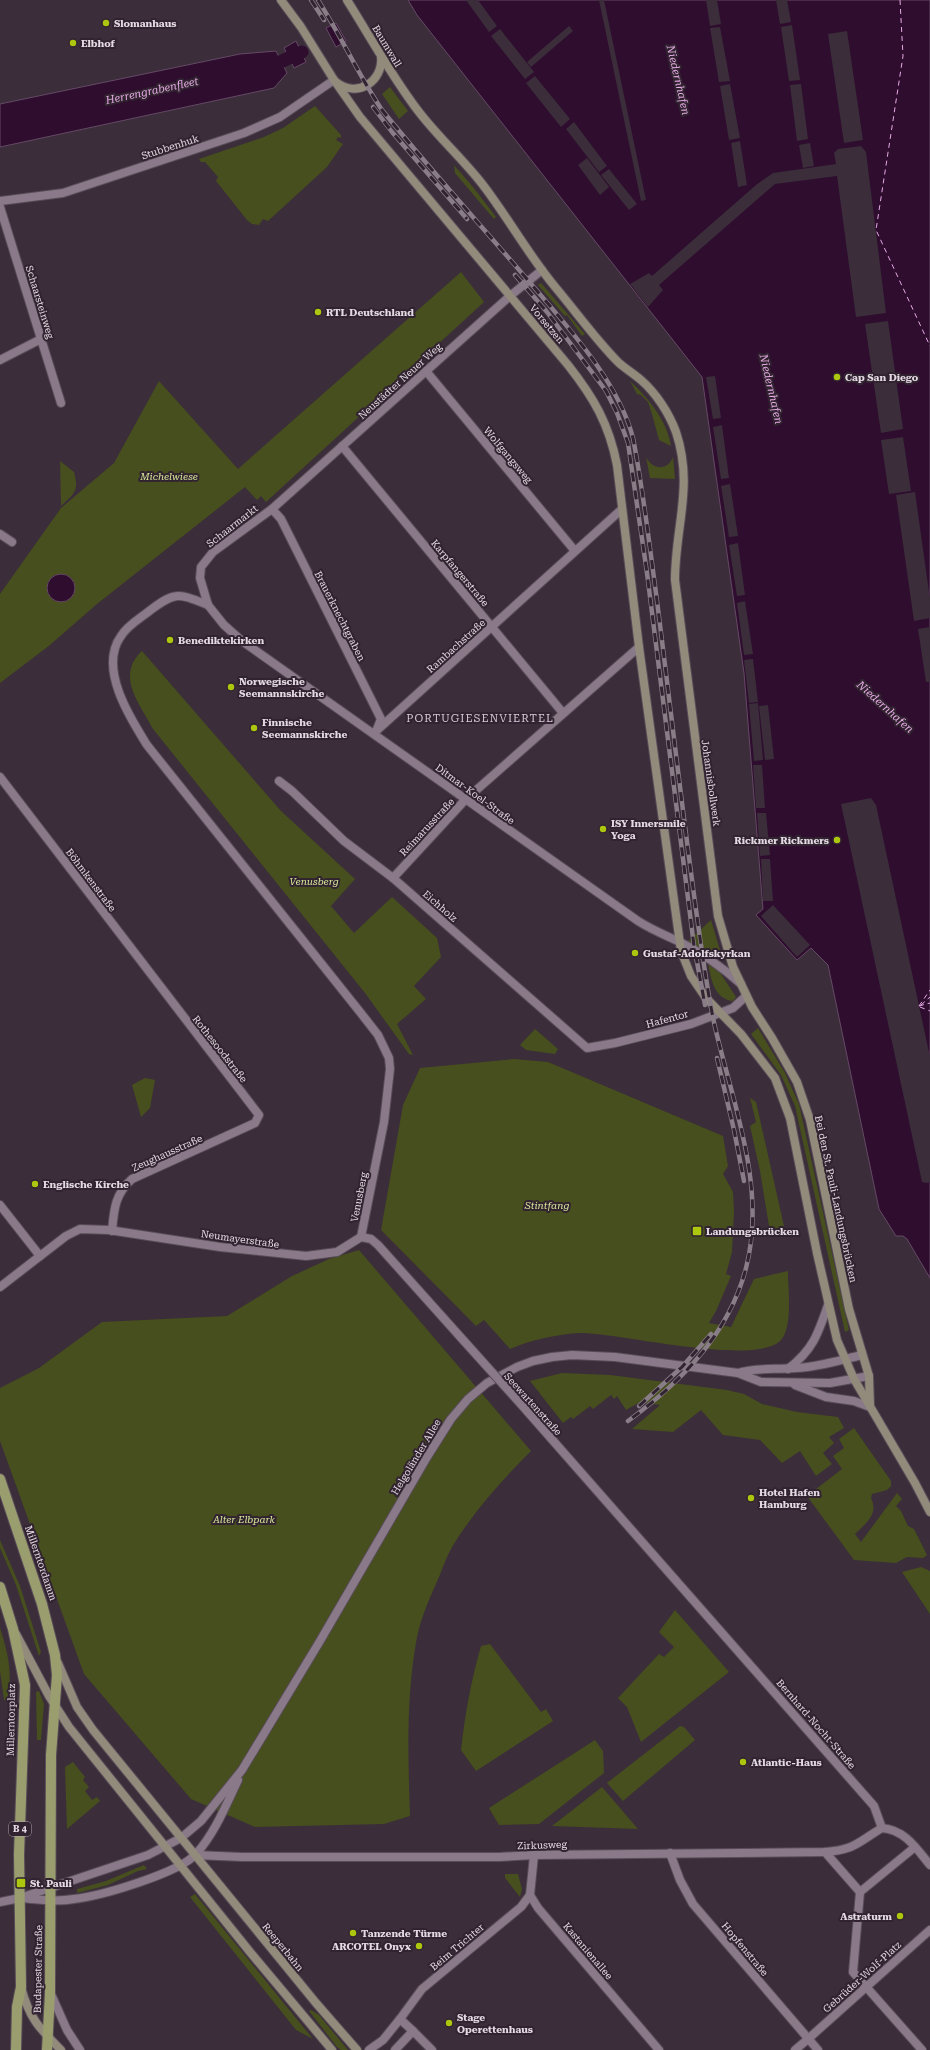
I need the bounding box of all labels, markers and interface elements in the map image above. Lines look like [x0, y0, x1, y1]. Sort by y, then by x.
marker: Slomanhaus [101, 18, 111, 28]
place label: Slomanhaus [114, 18, 176, 29]
street label: Baumwall [370, 23, 404, 69]
marker: Elbhof [68, 38, 78, 48]
place label: Elbhof [81, 38, 116, 49]
water label: Niedernhafen [663, 43, 692, 116]
water label: Herrengrabenfleet [103, 75, 200, 107]
street label: Stubbenhuk [140, 132, 201, 161]
street label: Schaarsteinweg [24, 264, 56, 340]
street label: Vorsetzen [528, 302, 567, 346]
marker: RTL Deutschland [313, 307, 323, 317]
place label: RTL Deutschland [326, 307, 414, 318]
street label: Neustädter Neuer Weg [356, 341, 444, 421]
water label: Niedernhafen [756, 352, 785, 425]
marker: Cap San Diego [832, 372, 842, 382]
place label: Cap San Diego [845, 372, 919, 383]
street label: Wolfgangsweg [481, 425, 535, 485]
park label: Michelwiese [139, 471, 198, 482]
street label: Schaarmarkt [204, 502, 260, 549]
street label: Karpfangerstraße [429, 538, 491, 609]
street label: Brauerknechtgraben [313, 569, 368, 663]
street label: Rambachstraße [425, 617, 488, 675]
marker: Benediktekirken [165, 635, 175, 645]
place label: Benediktekirken [178, 635, 264, 646]
place label: Norwegische Seemannskirche [239, 676, 324, 699]
water label: Niedernhafen [853, 678, 916, 736]
marker: Norwegische Seemannskirche [226, 682, 236, 692]
district label: PORTUGIESENVIERTEL [406, 712, 554, 725]
place label: Finnische Seemannskirche [262, 717, 347, 740]
marker: Finnische Seemannskirche [249, 723, 259, 733]
street label: Johannisbollwerk [699, 739, 723, 828]
street label: Ditmar-Koel-Straße [433, 762, 517, 827]
street label: Reimarusstraße [397, 796, 457, 858]
place label: ISY Innersmile Yoga [611, 818, 686, 841]
marker: ISY Innersmile Yoga [598, 824, 608, 834]
place label: Rickmer Rickmers [734, 835, 829, 846]
marker: Rickmer Rickmers [832, 835, 842, 845]
street label: Böhmkenstraße [64, 846, 119, 914]
park label: Venusberg [289, 876, 339, 887]
street label: Eichholz [421, 888, 460, 924]
marker: Gustaf-Adolfskyrkan [630, 948, 640, 958]
place label: Gustaf-Adolfskyrkan [643, 948, 751, 959]
street label: Hafentor [645, 1008, 689, 1030]
street label: Rothesoodstraße [191, 1013, 250, 1085]
street label: Bei den St. Pauli-Landungsbrücken [813, 1114, 859, 1284]
street label: Zeughausstraße [130, 1132, 204, 1174]
street label: Venusberg [349, 1171, 369, 1223]
marker: Englische Kirche [30, 1179, 40, 1189]
place label: Englische Kirche [43, 1179, 129, 1190]
park label: Stintfang [524, 1200, 569, 1211]
marker: Landungsbrücken [691, 1225, 703, 1237]
place label: Landungsbrücken [706, 1226, 799, 1237]
street label: Neumayerstraße [200, 1228, 280, 1250]
street label: Seewartenstraße [502, 1370, 564, 1438]
street label: Helgoländer Allee [389, 1417, 443, 1497]
place label: Hotel Hafen Hamburg [759, 1487, 820, 1510]
marker: Hotel Hafen Hamburg [746, 1493, 756, 1503]
park label: Alter Elbpark [212, 1514, 275, 1525]
street label: Millerntordamm [23, 1524, 59, 1602]
street label: Bernhard-Nocht-Straße [774, 1677, 858, 1771]
street label: Millerntorplatz [5, 1683, 17, 1756]
marker: Atlantic-Haus [738, 1757, 748, 1767]
place label: Atlantic-Haus [751, 1757, 822, 1768]
road number: B 4 [9, 1822, 31, 1836]
street label: Zirkusweg [517, 1839, 567, 1851]
marker: St. Pauli [15, 1877, 27, 1889]
place label: St. Pauli [30, 1878, 73, 1889]
place label: Astraturm [840, 1911, 892, 1922]
marker: Astraturm [895, 1911, 905, 1921]
street label: Kastanienallee [561, 1920, 615, 1982]
street label: Hopfenstraße [719, 1920, 771, 1978]
street label: Reeperbahn [260, 1921, 306, 1974]
street label: Beim Trichter [428, 1921, 486, 1973]
street label: Budapester Straße [32, 1924, 44, 2013]
marker: Tanzende Türme [348, 1928, 358, 1938]
place label: Tanzende Türme [361, 1928, 447, 1939]
street label: Gebrüder-Wolf-Platz [821, 1939, 903, 2015]
place label: ARCOTEL Onyx [332, 1941, 411, 1952]
marker: ARCOTEL Onyx [414, 1941, 424, 1951]
place label: Stage Operettenhaus [457, 2012, 533, 2035]
marker: Stage Operettenhaus [444, 2018, 454, 2028]

